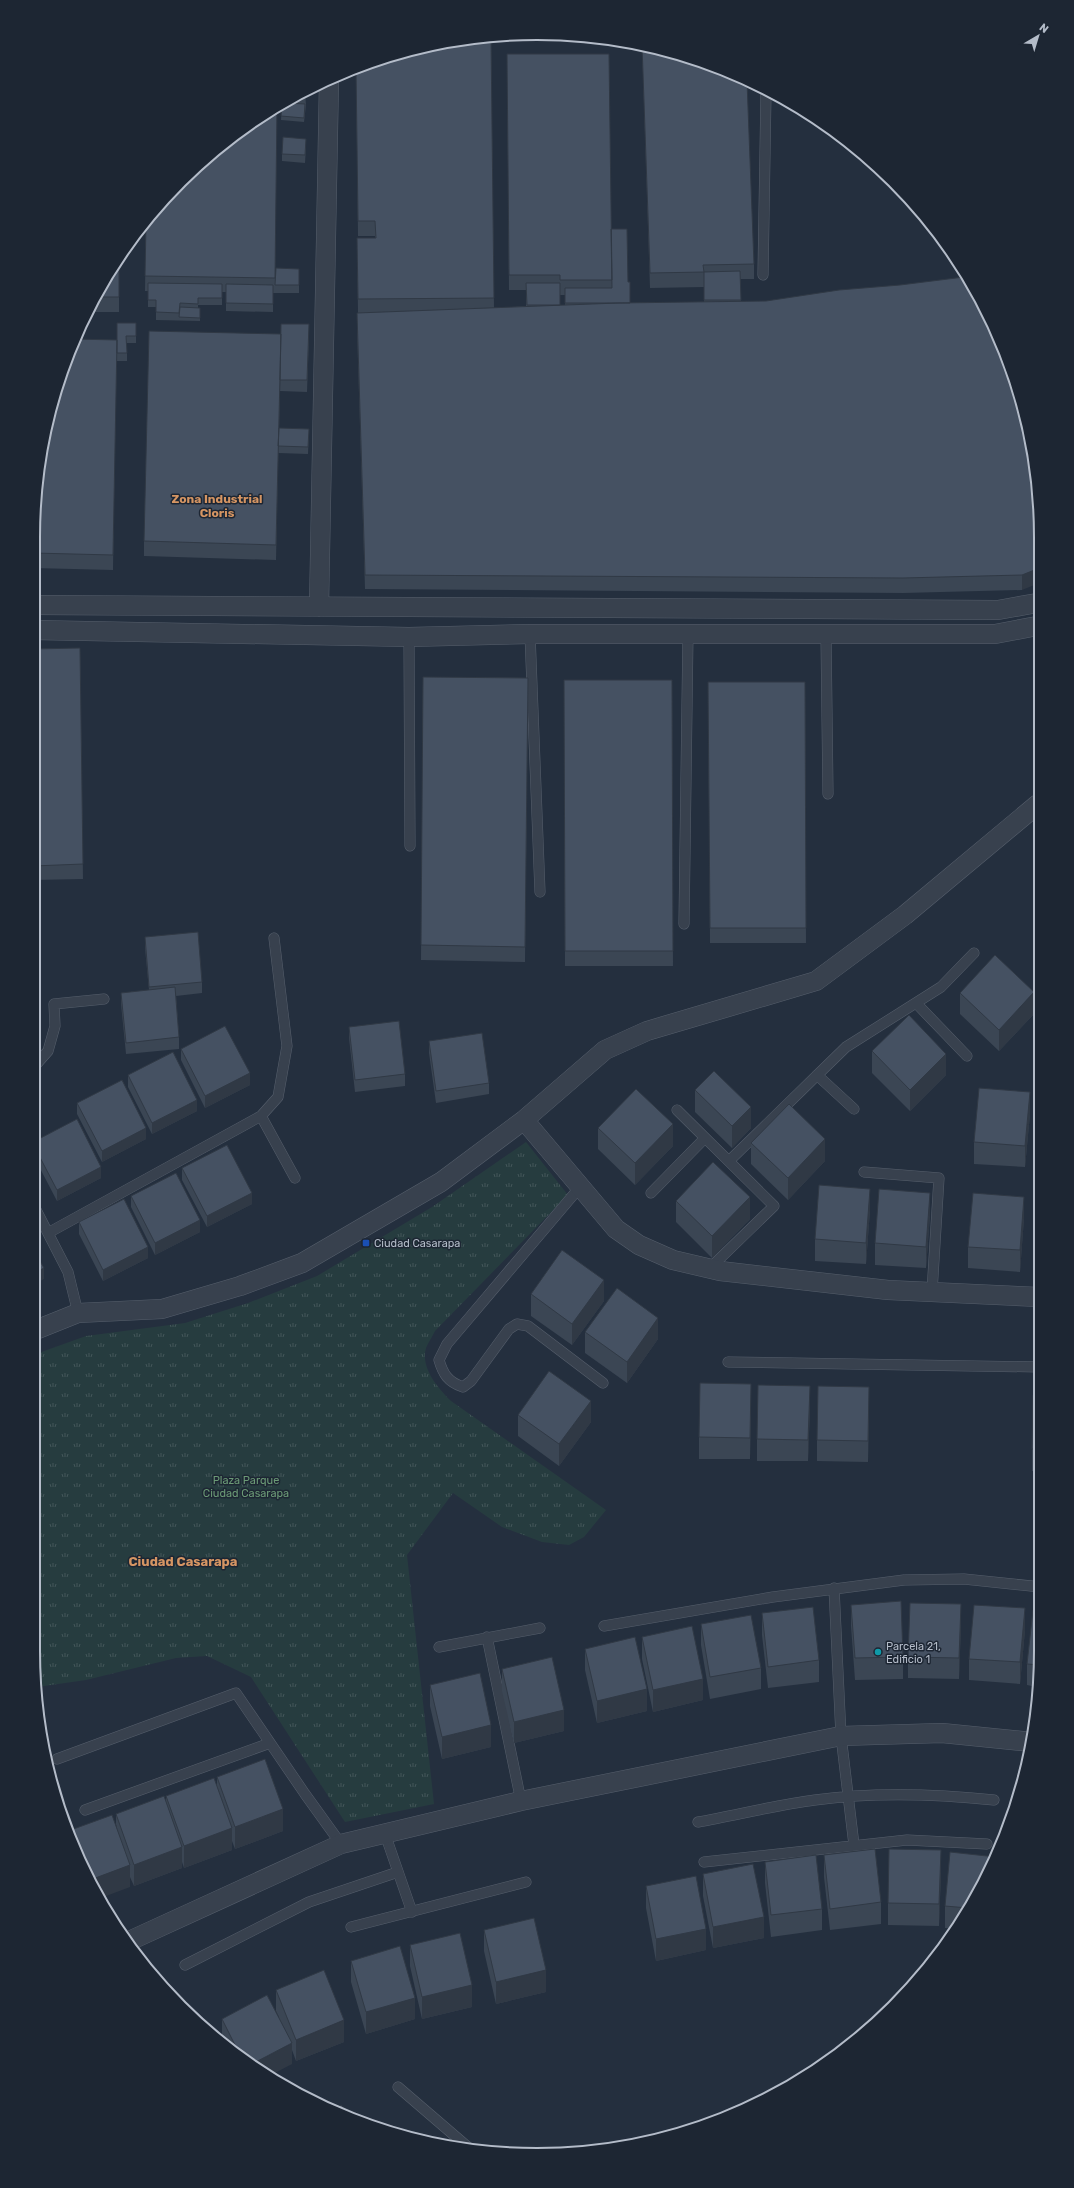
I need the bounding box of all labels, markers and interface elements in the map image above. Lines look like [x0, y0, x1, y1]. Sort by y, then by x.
north arrow [1018, 16, 1058, 56]
text: N [1037, 21, 1051, 36]
district label: Zona Industrial Cloris [172, 492, 262, 520]
place label: Ciudad Casarapa [374, 1237, 460, 1250]
marker: Ciudad Casarapa [361, 1238, 371, 1248]
park label: Plaza Parque Ciudad Casarapa [203, 1474, 289, 1500]
district label: Ciudad Casarapa [128, 1554, 238, 1569]
place label: Parcela 21, Edificio 1 [886, 1640, 941, 1666]
marker: Parcela 21, Edificio 1 [873, 1647, 883, 1657]

